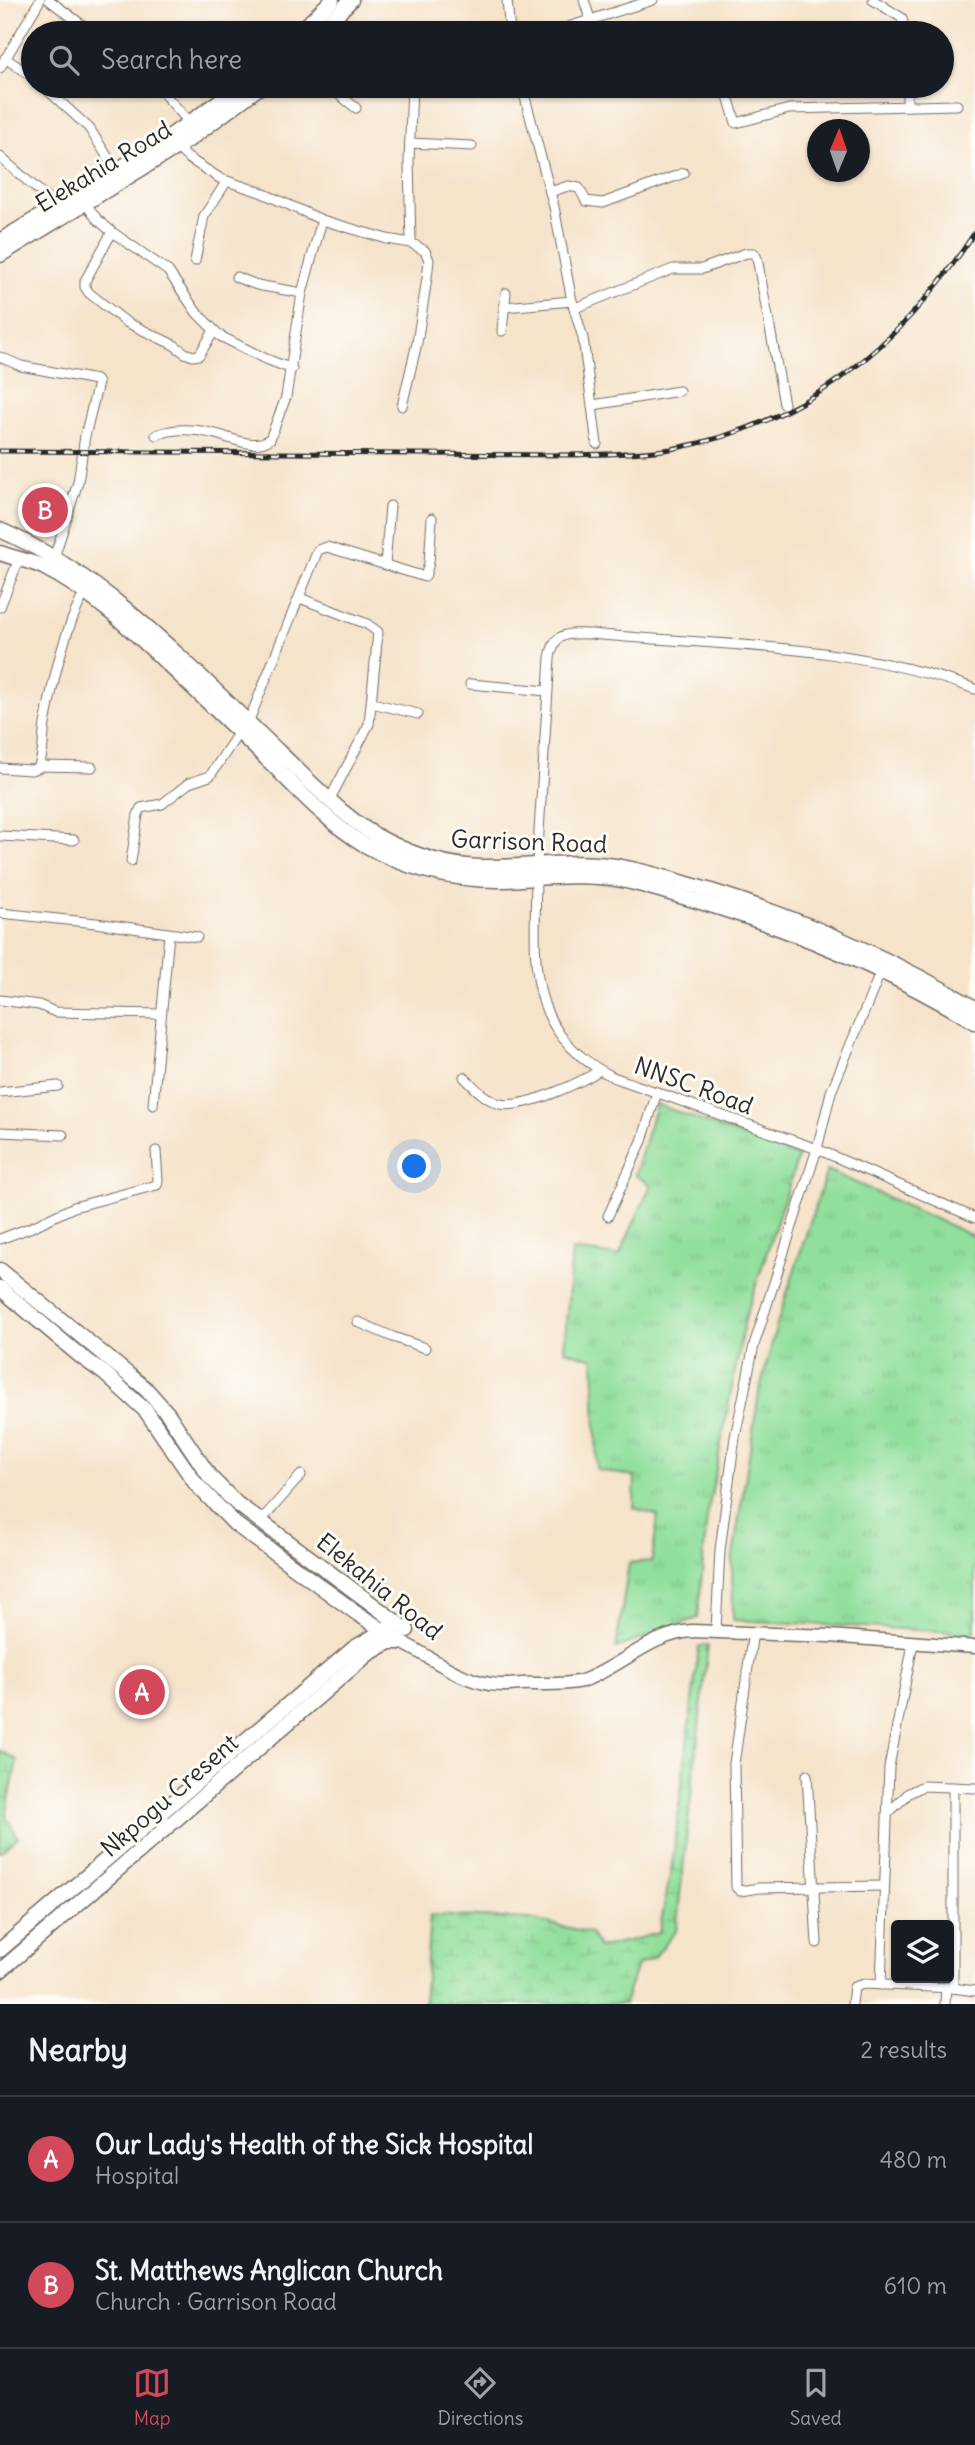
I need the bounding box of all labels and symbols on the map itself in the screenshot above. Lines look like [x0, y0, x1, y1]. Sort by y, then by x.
street label: Elekahia Road [30, 114, 176, 218]
north arrow [807, 119, 870, 182]
pin: B [22, 484, 68, 536]
street label: Garrison Road [450, 823, 608, 859]
street label: NNSC Road [630, 1050, 758, 1120]
your location [397, 1149, 431, 1183]
street label: Elekahia Road [311, 1526, 449, 1646]
pin: A [119, 1666, 165, 1718]
street label: Nkpogu Cresent [94, 1727, 244, 1863]

